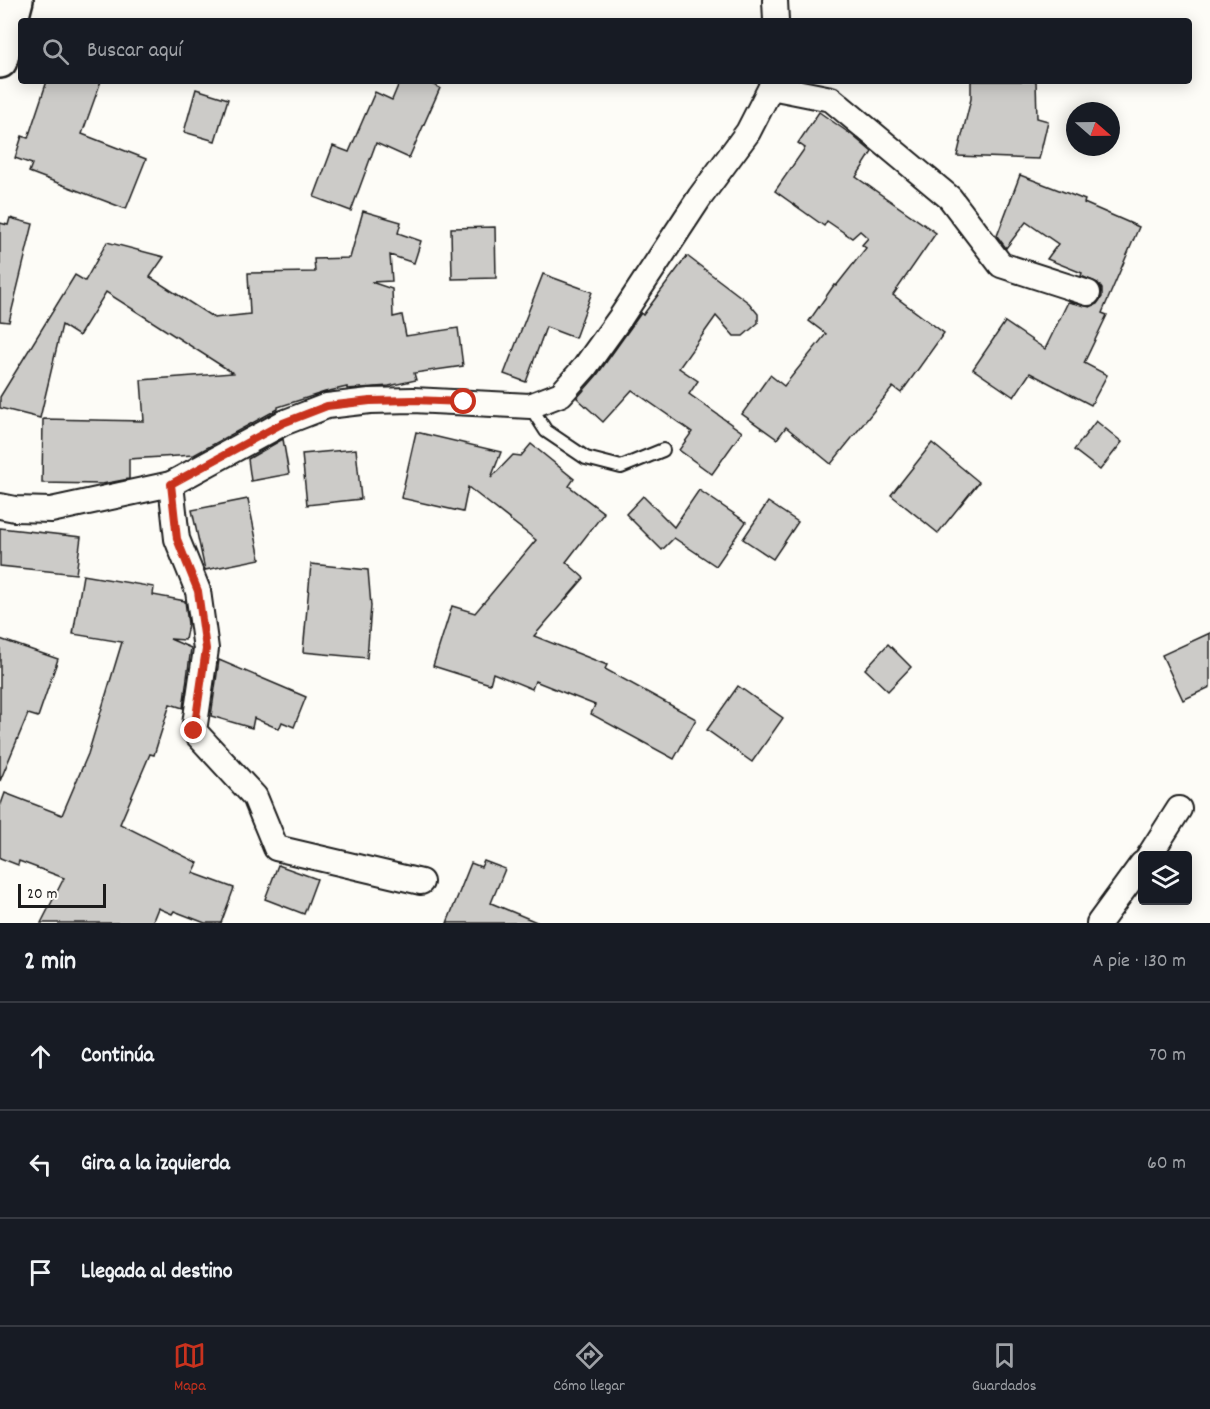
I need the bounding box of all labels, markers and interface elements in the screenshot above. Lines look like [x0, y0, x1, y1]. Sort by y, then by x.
search box [18, 18, 1192, 84]
icon: search [39, 35, 72, 68]
text: Buscar aquí [87, 36, 182, 67]
north arrow [1066, 102, 1120, 156]
route start [450, 388, 476, 414]
route end [180, 717, 206, 743]
map controls [1138, 851, 1192, 905]
button: layers [1138, 851, 1192, 905]
scale bar [18, 881, 106, 908]
text: 20 m [27, 883, 57, 906]
text: 2 min [24, 944, 76, 981]
text: A pie · 130 m [1093, 948, 1186, 976]
icon: ahead [24, 1040, 57, 1073]
text: Continúa [81, 1041, 154, 1072]
text: 70 m [1149, 1042, 1186, 1070]
icon: left [24, 1148, 57, 1181]
text: Gira a la izquierda [81, 1149, 230, 1180]
text: 60 m [1147, 1150, 1186, 1178]
icon: arrive [24, 1256, 57, 1289]
text: Llegada al destino [81, 1257, 233, 1288]
tab: Mapa [173, 1339, 206, 1398]
tab: Cómo llegar [553, 1339, 625, 1398]
tab: Guardados [972, 1339, 1037, 1398]

